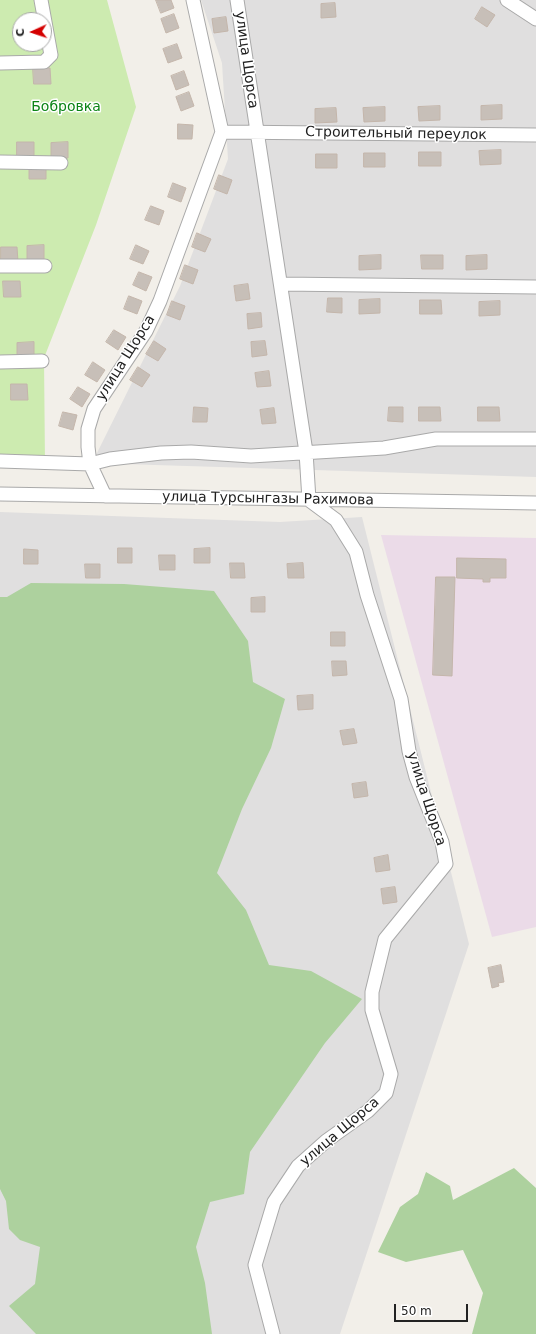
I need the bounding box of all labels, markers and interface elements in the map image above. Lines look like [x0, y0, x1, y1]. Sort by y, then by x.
street label: улица Щорса [231, 10, 261, 110]
north arrow [12, 12, 52, 52]
text: С [14, 28, 27, 37]
park label: Бобровка [31, 99, 101, 115]
street label: Строительный переулок [305, 124, 487, 144]
street label: улица Щорса [93, 312, 159, 404]
street label: улица Турсынгазы Рахимова [162, 489, 374, 509]
street label: улица Щорса [403, 750, 449, 848]
street label: улица Щорса [297, 1094, 383, 1170]
scale bar [396, 1296, 470, 1322]
text: 50 m [401, 1304, 432, 1318]

